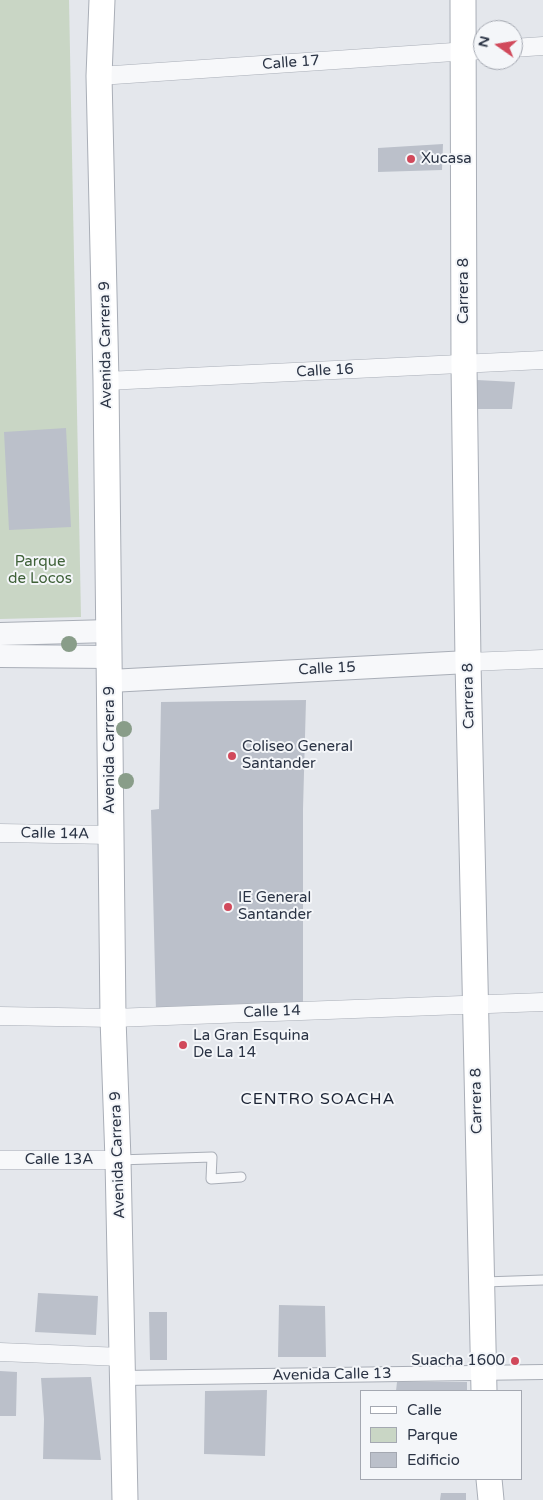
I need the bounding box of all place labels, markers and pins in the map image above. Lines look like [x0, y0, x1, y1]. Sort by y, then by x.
place label: Xucasa [421, 150, 472, 168]
marker: Xucasa [405, 153, 417, 165]
place label: Coliseo General Santander [242, 738, 353, 773]
marker: Coliseo General Santander [226, 750, 238, 762]
place label: IE General Santander [238, 889, 312, 924]
marker: IE General Santander [222, 901, 234, 913]
place label: La Gran Esquina De La 14 [193, 1027, 309, 1062]
marker: La Gran Esquina De La 14 [177, 1039, 189, 1051]
place label: Suacha 1600 [411, 1352, 505, 1370]
marker: Suacha 1600 [509, 1355, 521, 1367]

